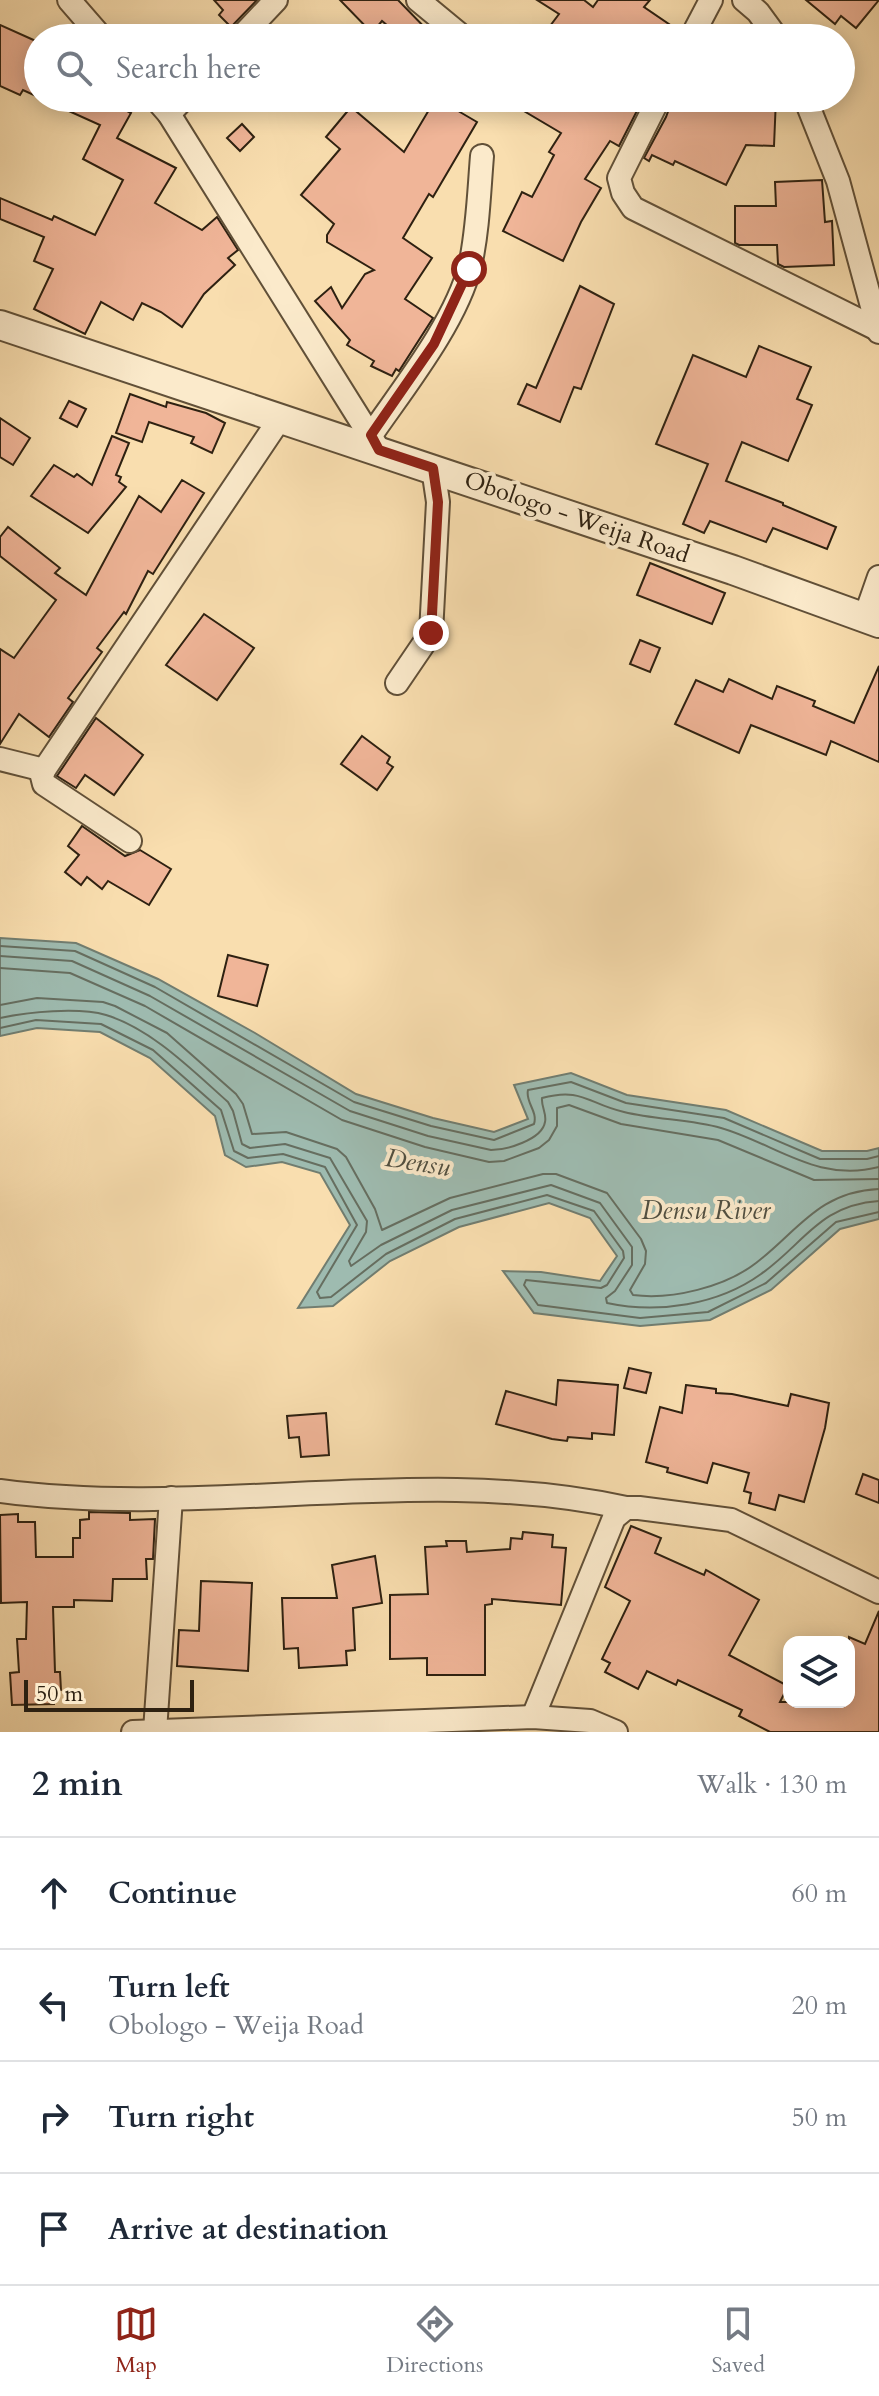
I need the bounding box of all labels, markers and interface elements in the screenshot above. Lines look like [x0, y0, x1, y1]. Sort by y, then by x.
search box [24, 24, 855, 112]
icon: search [52, 46, 96, 90]
text: Search here [116, 48, 261, 89]
route start [451, 251, 487, 287]
street label: Obologo - Weija Road [460, 463, 694, 572]
route end [413, 615, 449, 651]
water label: Densu [383, 1140, 453, 1185]
water label: Densu River [642, 1193, 772, 1228]
map controls [783, 1636, 855, 1708]
button: layers [783, 1636, 855, 1708]
scale bar [24, 1676, 194, 1712]
text: 50 m [36, 1679, 83, 1709]
text: 2 min [32, 1761, 123, 1807]
text: Walk · 130 m [697, 1767, 847, 1802]
icon: ahead [32, 1871, 76, 1915]
text: Continue [108, 1873, 237, 1914]
text: 60 m [791, 1876, 847, 1911]
text: Turn left [108, 1967, 230, 2008]
icon: left [32, 1983, 76, 2027]
text: 20 m [791, 1988, 847, 2023]
text: Obologo - Weija Road [108, 2008, 364, 2043]
icon: right [32, 2095, 76, 2139]
text: Turn right [108, 2097, 254, 2138]
text: 50 m [791, 2100, 847, 2135]
icon: arrive [32, 2207, 76, 2251]
text: Arrive at destination [108, 2209, 388, 2250]
tab: Map [114, 2302, 158, 2380]
tab: Directions [386, 2302, 483, 2380]
tab: Saved [712, 2302, 765, 2380]

